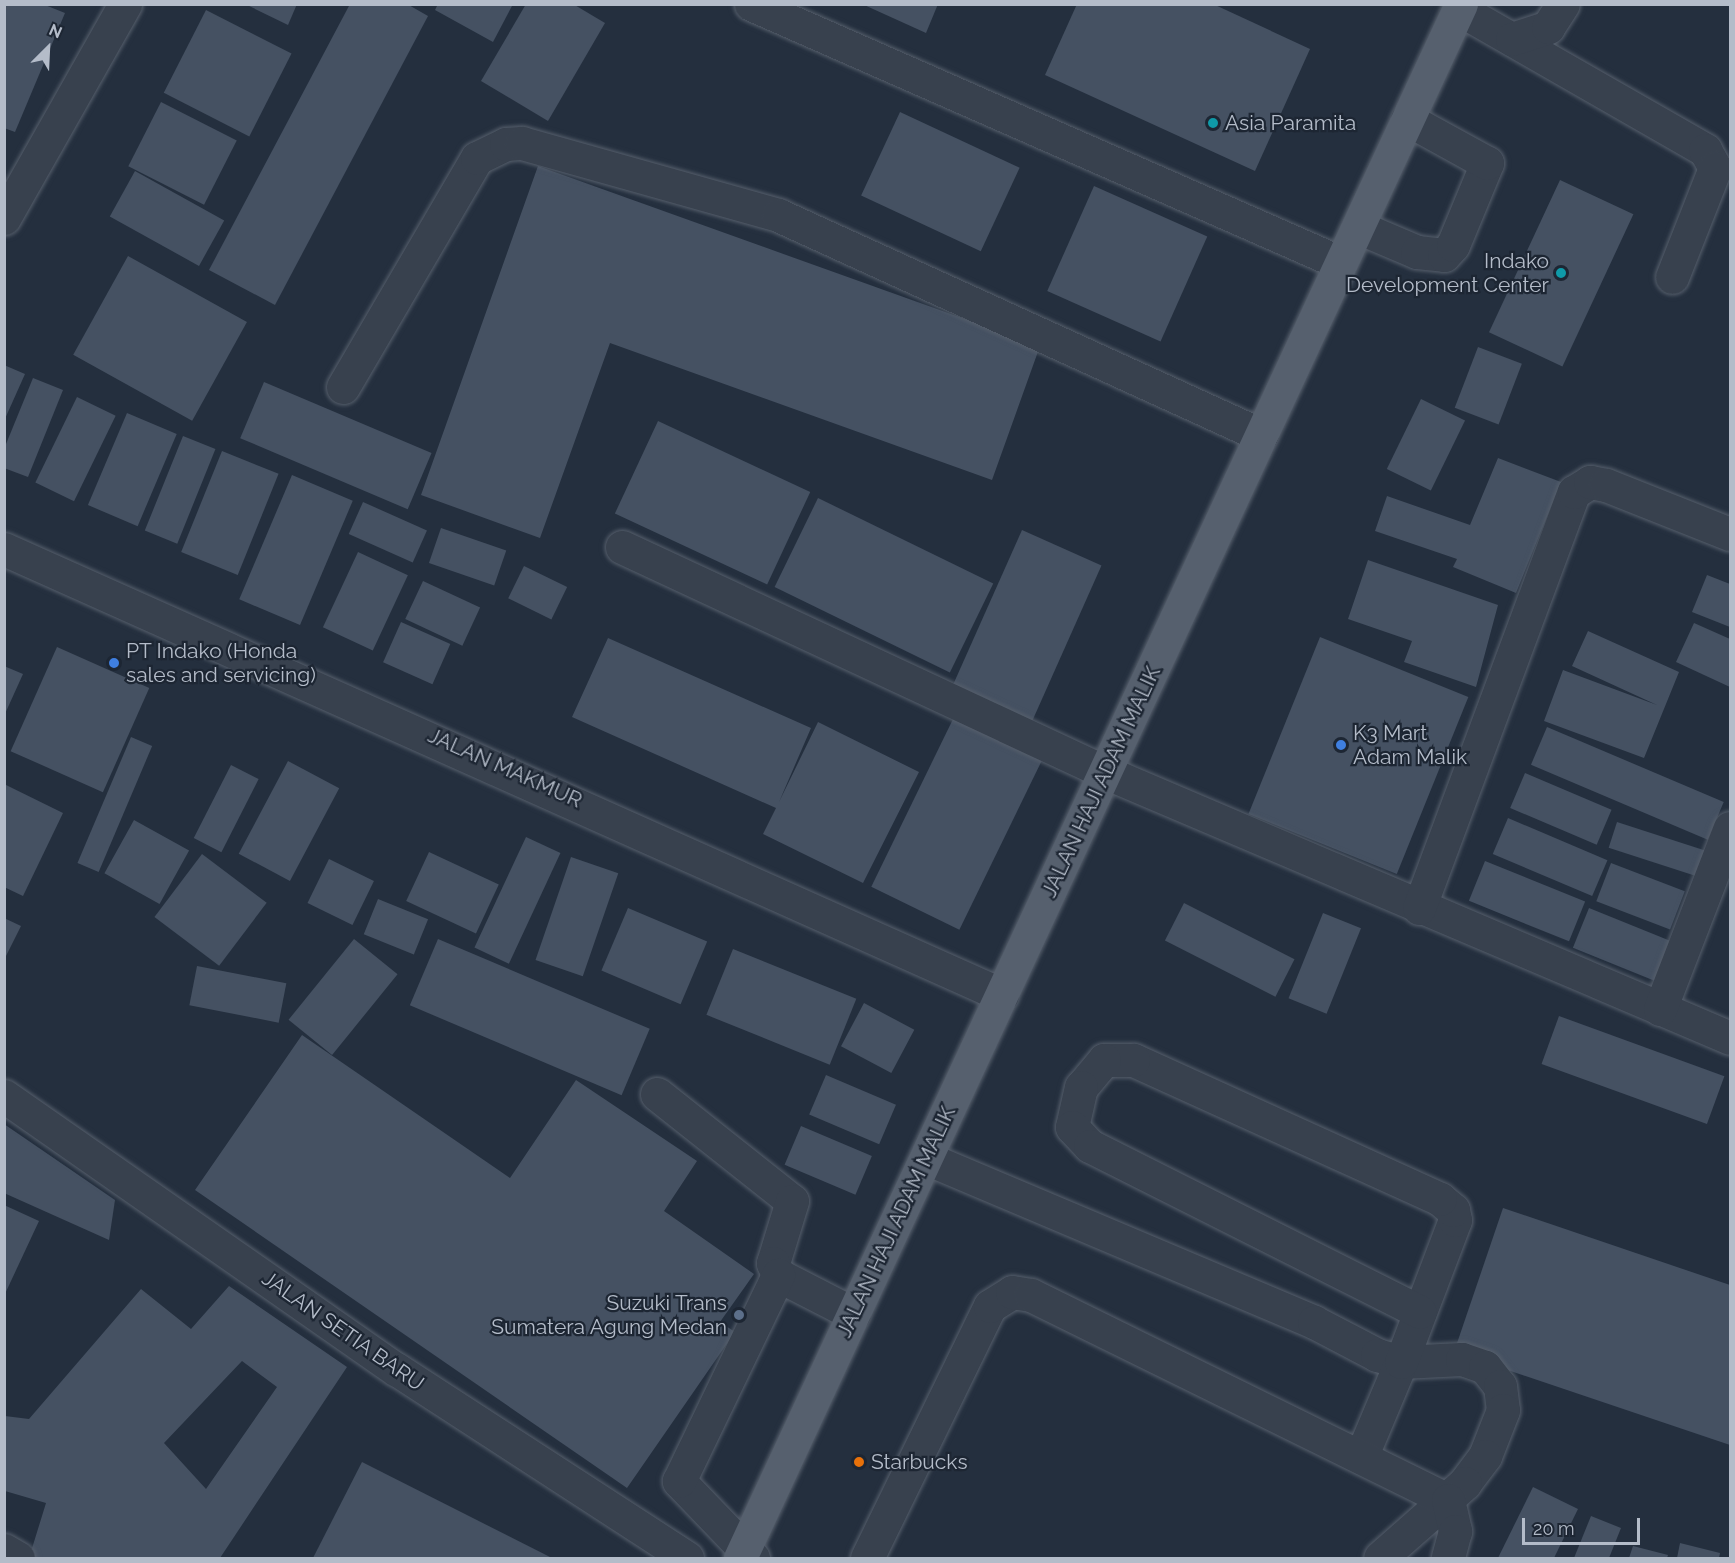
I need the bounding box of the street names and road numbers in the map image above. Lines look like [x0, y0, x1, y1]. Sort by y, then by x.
street label: JALAN HAJI ADAM MALIK [1036, 662, 1166, 902]
street label: JALAN MAKMUR [424, 723, 586, 813]
street label: JALAN HAJI ADAM MALIK [831, 1102, 961, 1342]
street label: JALAN SETIA BARU [257, 1265, 429, 1397]

